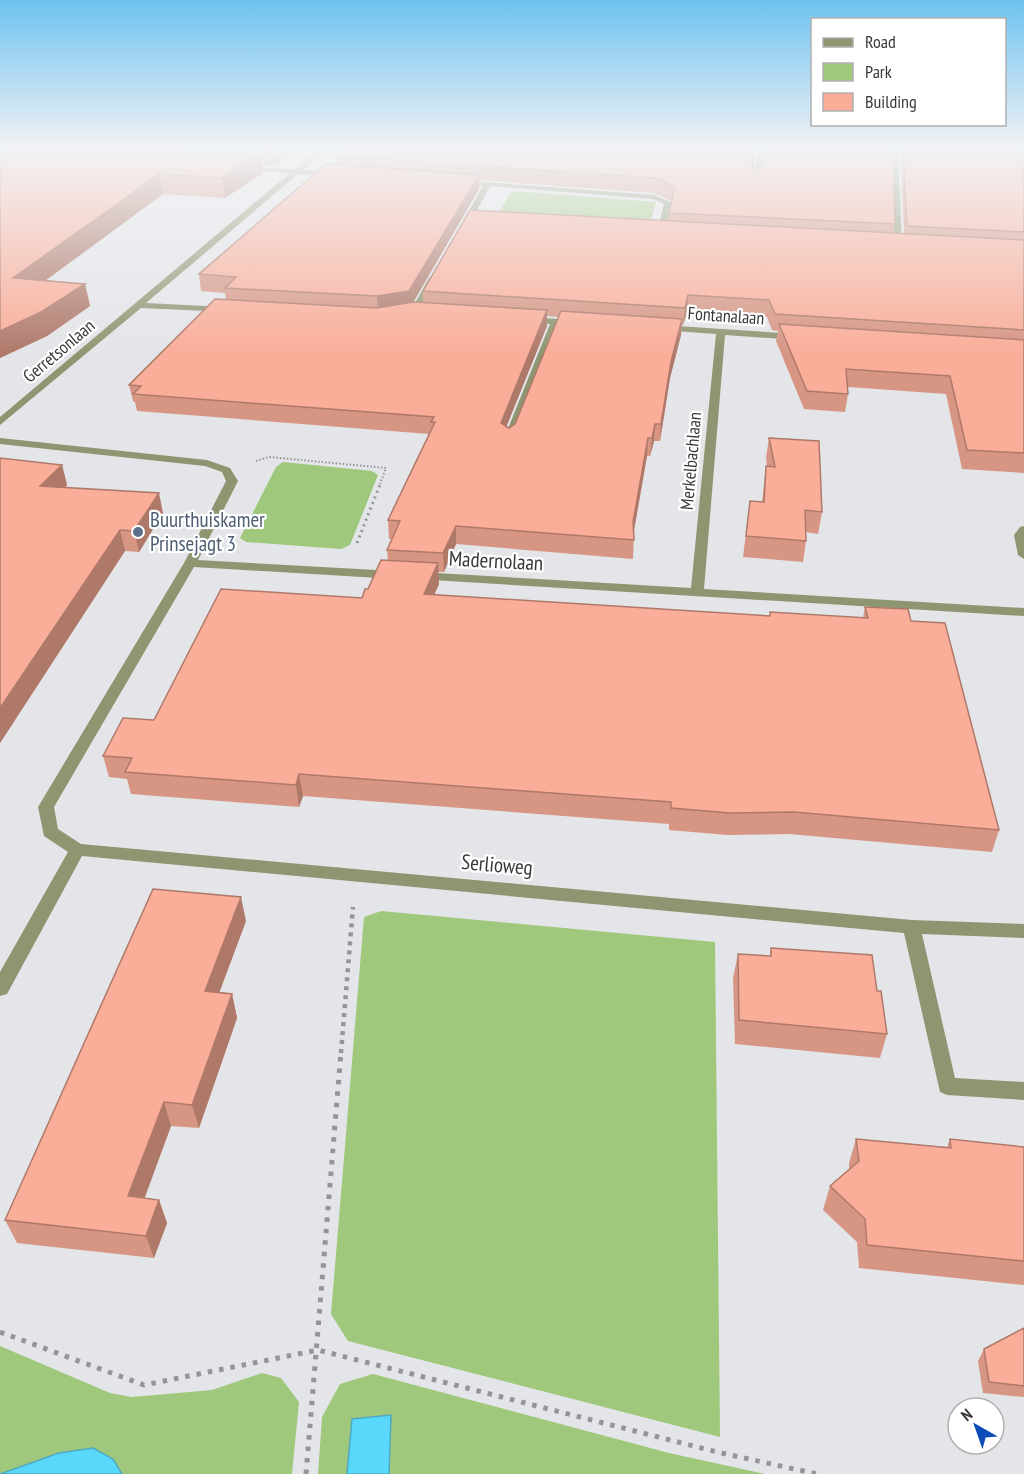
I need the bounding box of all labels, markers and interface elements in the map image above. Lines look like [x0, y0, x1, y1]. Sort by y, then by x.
legend [811, 18, 1006, 126]
text: Road [865, 30, 896, 53]
text: Park [865, 60, 892, 83]
text: Building [865, 90, 917, 113]
street label: Fontanalaan [687, 301, 765, 330]
street label: Gerretsonlaan [18, 314, 99, 387]
street label: Merkelbachlaan [675, 411, 706, 511]
place label: Buurthuiskamer Prinsejagt 3 [150, 506, 265, 557]
marker: Buurthuiskamer Prinsejagt 3 [131, 525, 145, 539]
street label: Madernolaan [448, 545, 544, 576]
street label: Serlioweg [460, 848, 534, 881]
north arrow [946, 1396, 1006, 1456]
text: N [957, 1404, 976, 1425]

